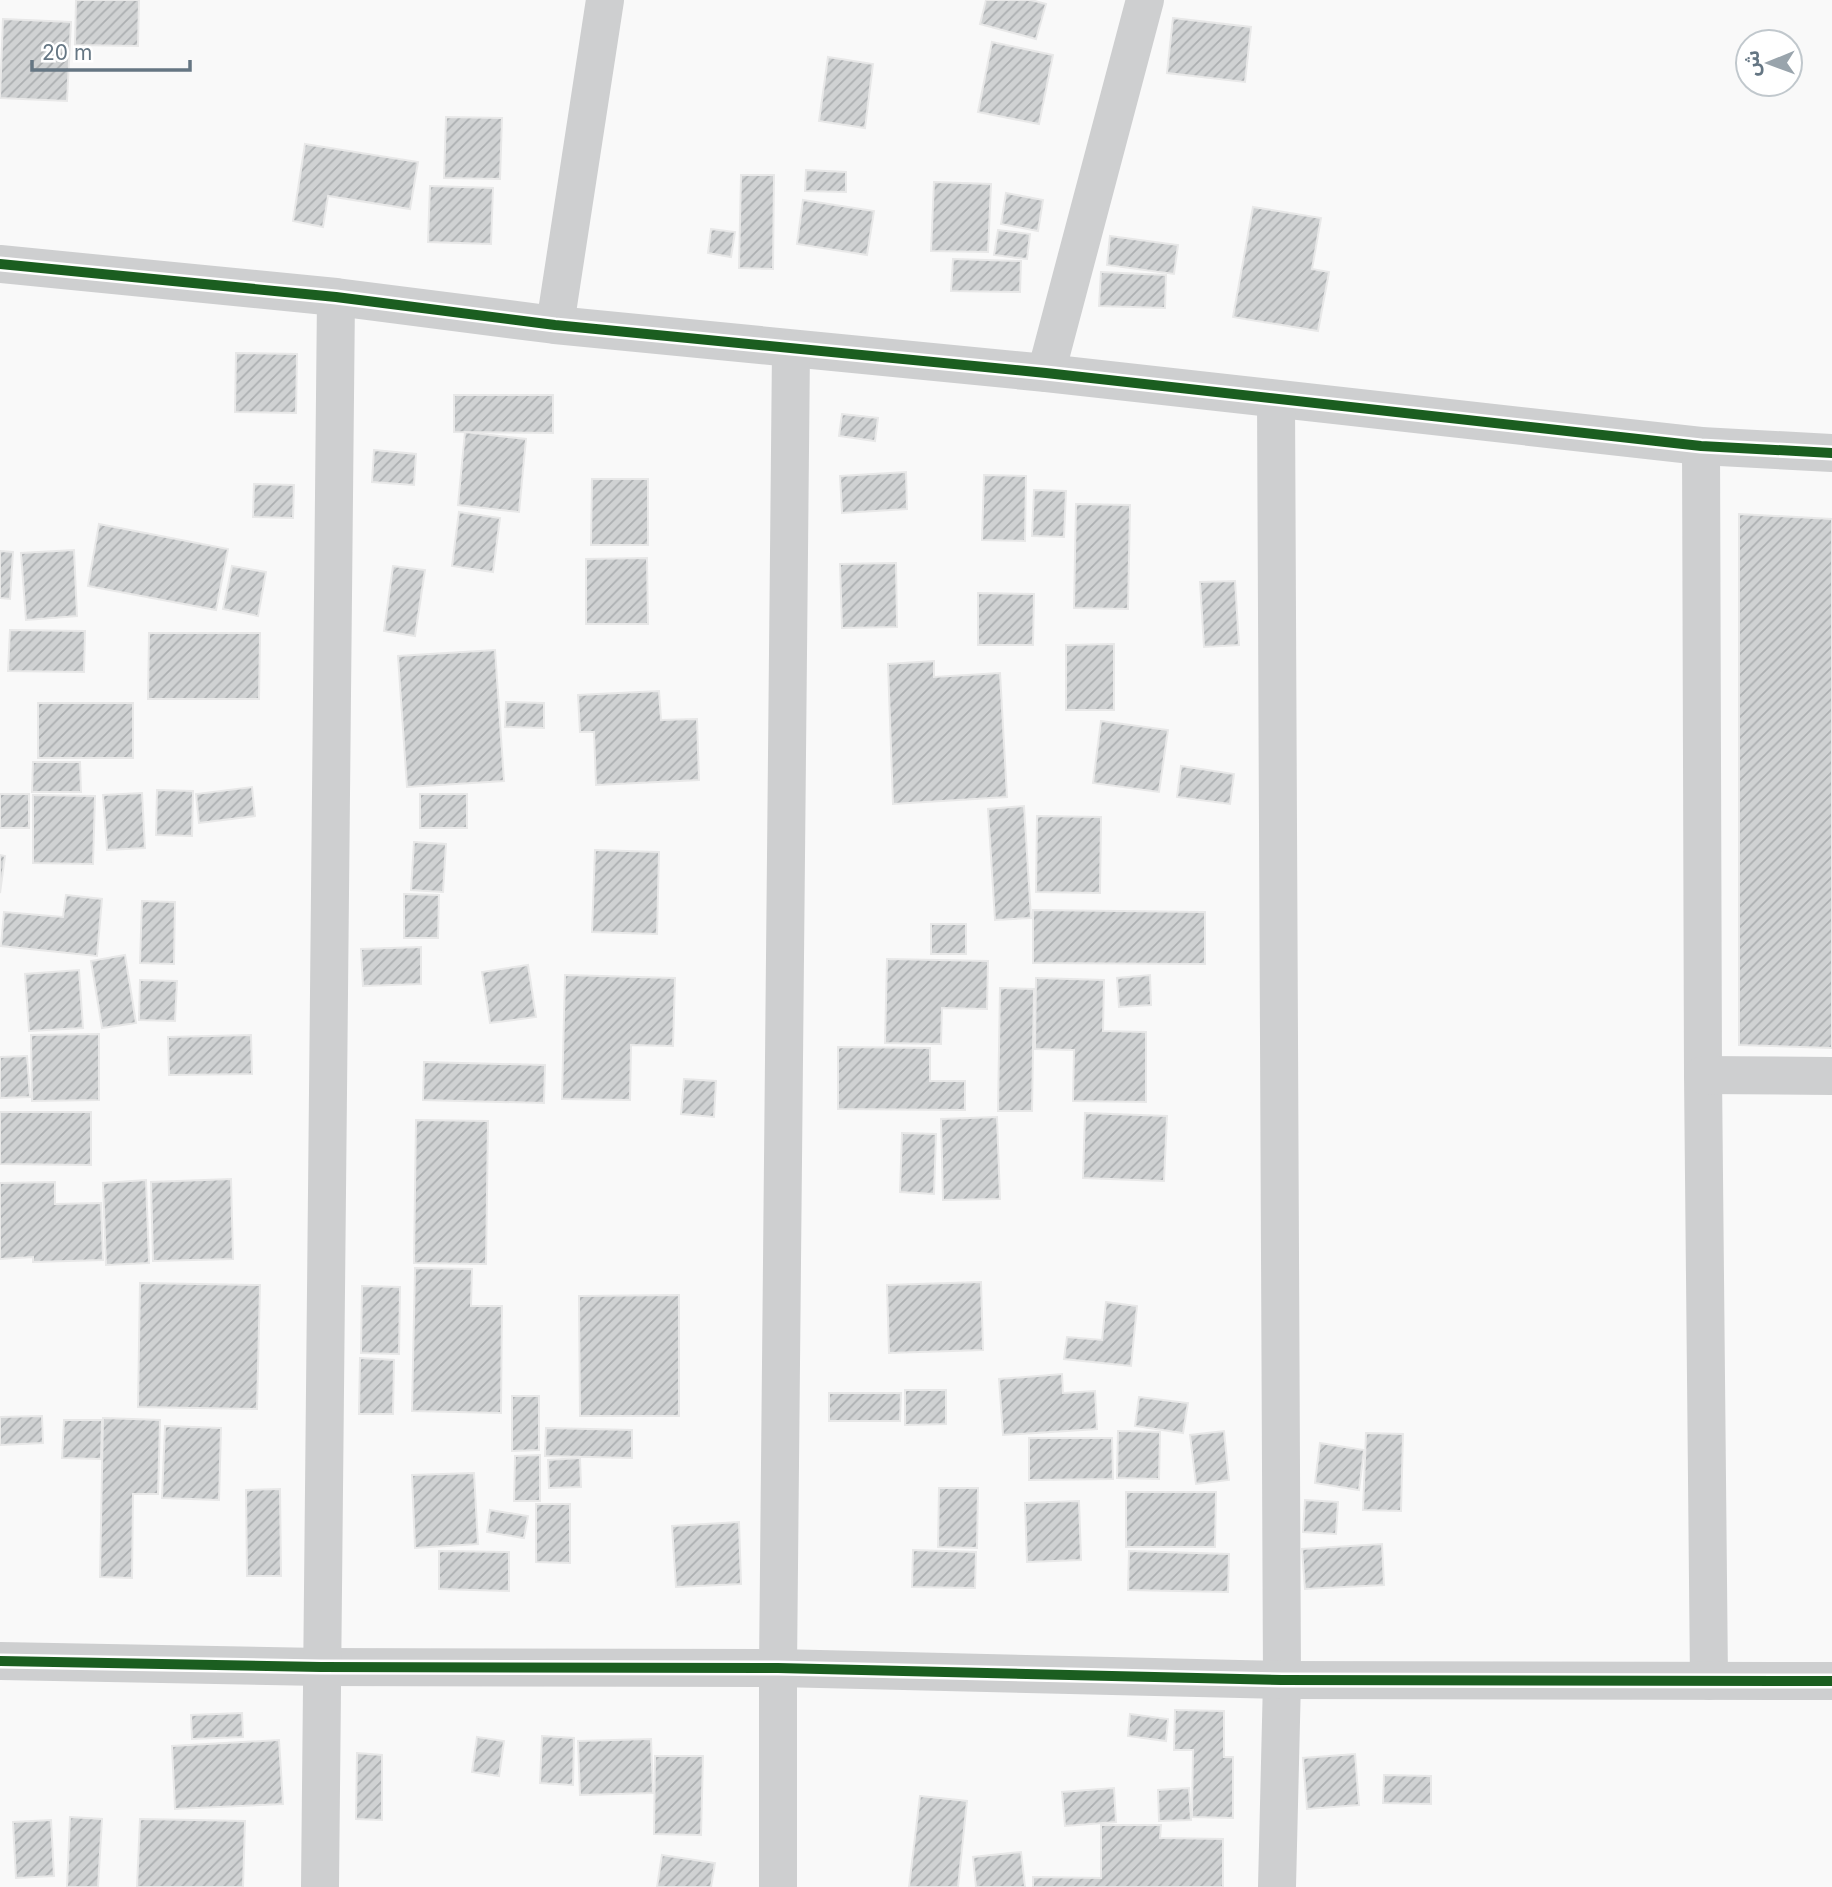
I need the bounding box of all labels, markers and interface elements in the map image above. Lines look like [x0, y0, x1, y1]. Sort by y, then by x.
scale bar [32, 28, 189, 72]
north arrow [1734, 28, 1804, 98]
text: 20 m [42, 40, 92, 65]
text: ش [1741, 50, 1764, 77]

